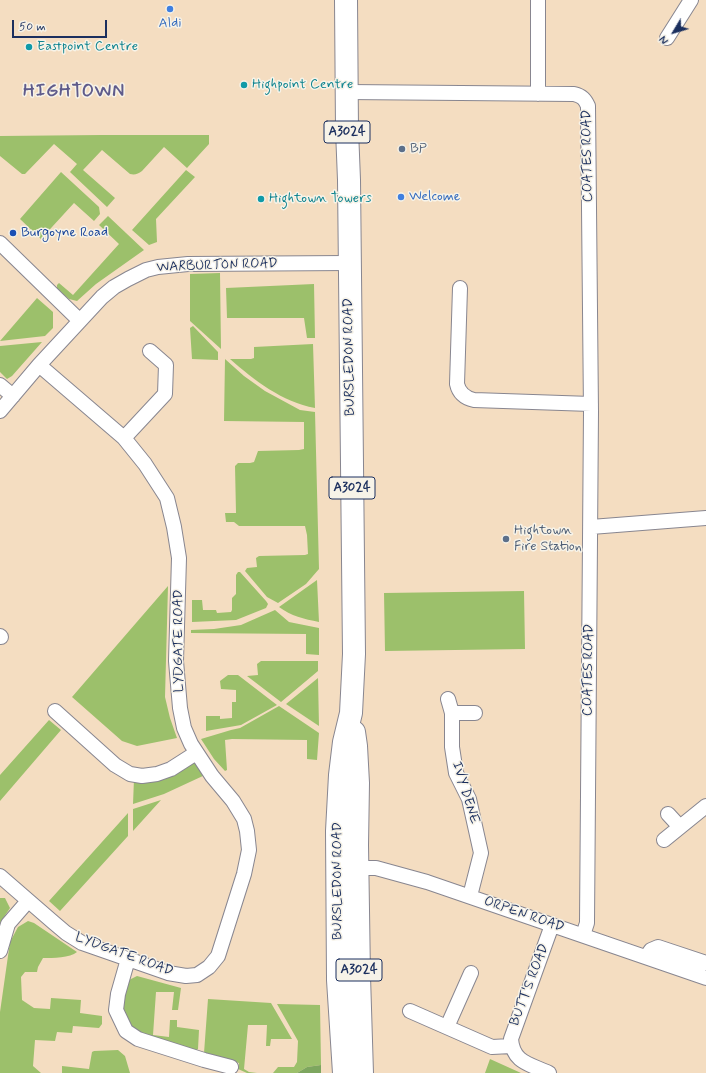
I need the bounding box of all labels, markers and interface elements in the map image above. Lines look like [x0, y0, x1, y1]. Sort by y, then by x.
marker: Aldi [165, 4, 175, 14]
scale bar [14, 12, 109, 38]
north arrow [654, 12, 694, 52]
place label: Aldi [159, 16, 181, 32]
text: 50 m [19, 19, 46, 35]
text: N [657, 32, 672, 47]
place label: Eastpoint Centre [37, 39, 138, 55]
marker: Eastpoint Centre [24, 42, 34, 52]
place label: Highpoint Centre [252, 77, 353, 93]
marker: Highpoint Centre [239, 80, 249, 90]
district label: HIGHTOWN [24, 81, 124, 103]
street label: COATES ROAD [579, 110, 597, 202]
road number: A3024 [324, 121, 370, 143]
place label: BP [410, 141, 427, 157]
marker: BP [397, 144, 407, 154]
place label: Welcome [409, 189, 460, 205]
place label: Hightown Towers [269, 191, 372, 207]
marker: Welcome [396, 192, 406, 202]
marker: Hightown Towers [256, 194, 266, 204]
place label: Burgoyne Road [21, 225, 108, 241]
marker: Burgoyne Road [8, 228, 18, 238]
street label: WARBURTON ROAD [156, 255, 278, 277]
street label: BURSLEDON ROAD [341, 298, 359, 416]
road number: A3024 [329, 477, 375, 499]
place label: Hightown Fire Station [514, 523, 582, 556]
marker: Hightown Fire Station [501, 534, 511, 544]
street label: LYDGATE ROAD [171, 589, 187, 693]
street label: COATES ROAD [580, 624, 598, 716]
street label: IVY DENE [448, 760, 482, 826]
street label: BURSLEDON ROAD [330, 822, 346, 940]
street label: ORPEN ROAD [482, 893, 566, 937]
street label: LYDGATE ROAD [73, 929, 175, 981]
street label: BUTT'S ROAD [507, 942, 553, 1028]
road number: A3024 [336, 959, 382, 981]

